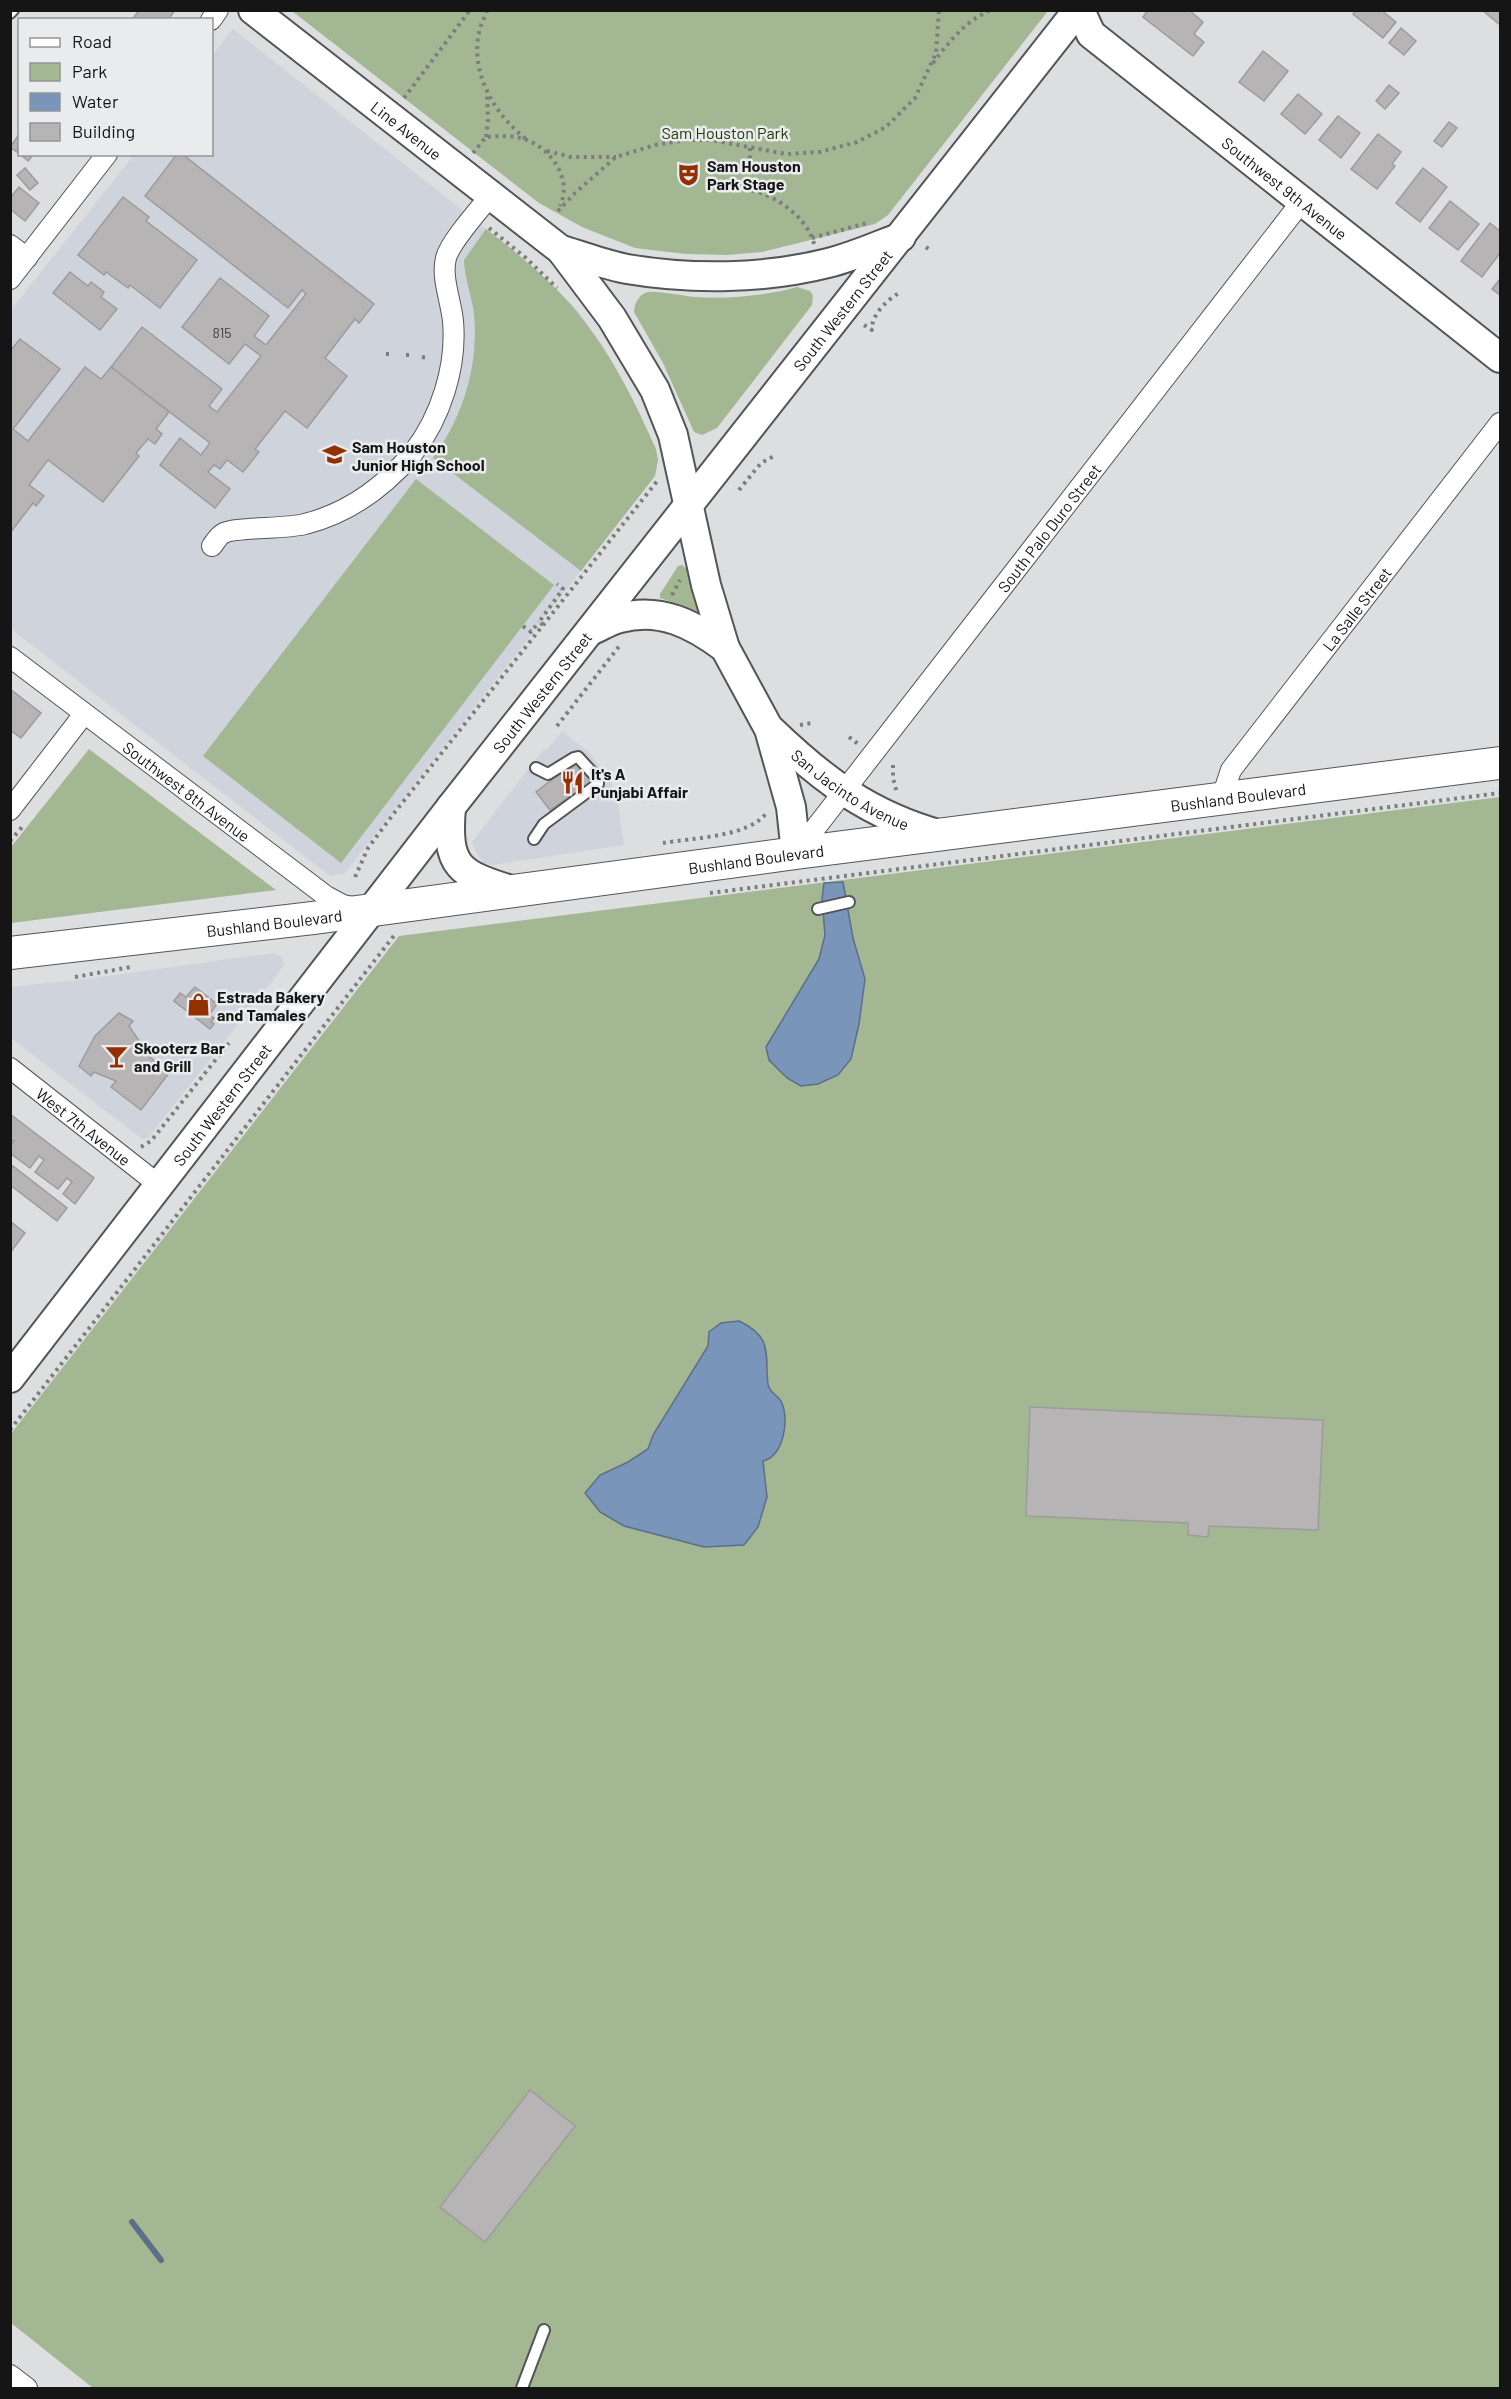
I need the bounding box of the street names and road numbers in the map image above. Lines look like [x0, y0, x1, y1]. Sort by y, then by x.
street label: Line Avenue [368, 96, 446, 163]
street label: Southwest 9th Avenue [1219, 132, 1351, 243]
street label: South Western Street [789, 245, 896, 374]
street label: South Palo Duro Street [993, 460, 1104, 595]
street label: La Salle Street [1318, 563, 1395, 654]
street label: South Western Street [488, 627, 595, 756]
street label: Southwest 8th Avenue [120, 737, 254, 845]
street label: San Jacinto Avenue [788, 745, 912, 833]
street label: Bushland Boulevard [1169, 778, 1307, 815]
street label: Bushland Boulevard [687, 840, 825, 877]
street label: Bushland Boulevard [205, 905, 343, 940]
street label: South Western Street [168, 1039, 275, 1169]
street label: West 7th Avenue [33, 1083, 135, 1169]

